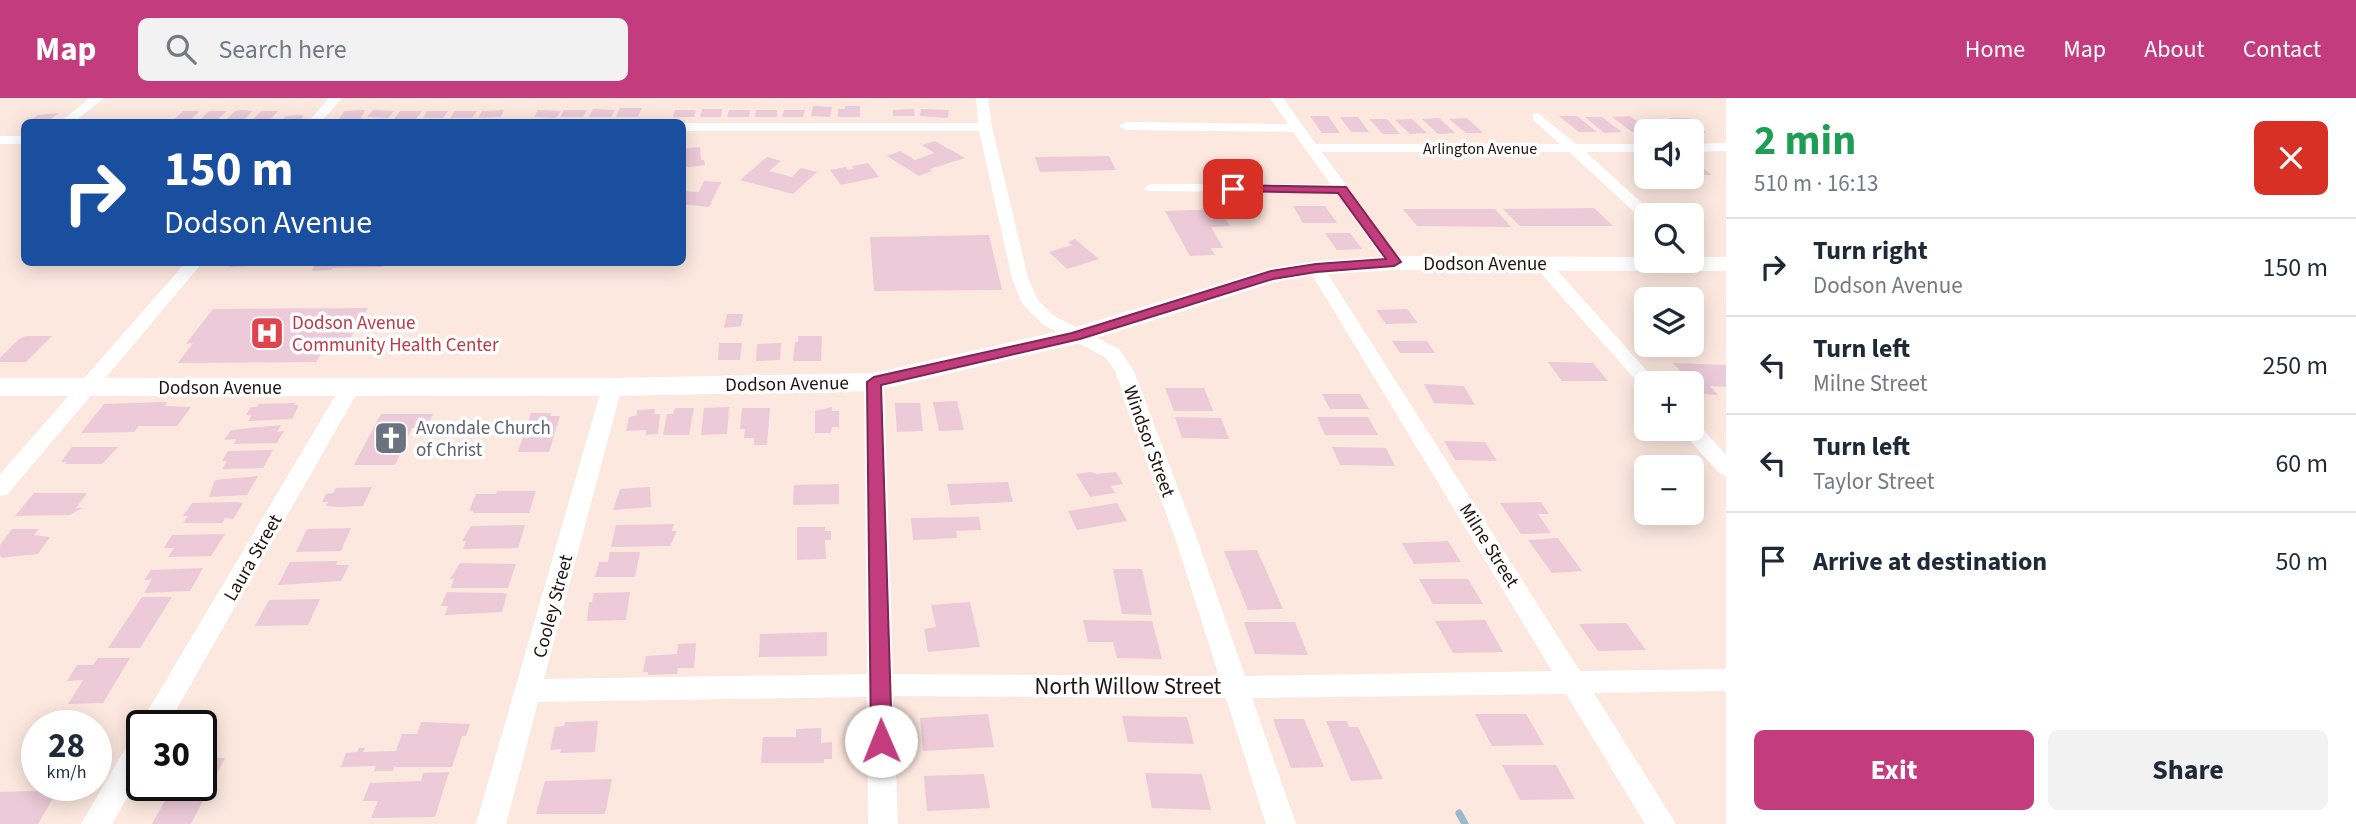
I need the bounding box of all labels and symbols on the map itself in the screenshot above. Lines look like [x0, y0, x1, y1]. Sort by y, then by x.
street label: Arlington Avenue [1423, 138, 1537, 160]
pin [1203, 159, 1263, 219]
street label: Dodson Avenue [1423, 251, 1547, 278]
place label: Dodson Avenue Community Health Center [292, 310, 499, 359]
hospital icon: Dodson Avenue Community Health Center [248, 314, 286, 352]
street label: Dodson Avenue [725, 370, 849, 399]
street label: Dodson Avenue [158, 375, 282, 402]
street label: Windsor Street [1116, 382, 1181, 502]
place label: Avondale Church of Christ [416, 415, 551, 464]
church icon: Avondale Church of Christ [372, 419, 410, 457]
street label: Milne Street [1452, 499, 1526, 594]
street label: Laura Street [218, 509, 289, 606]
street label: Cooley Street [527, 551, 580, 661]
street label: North Willow Street [1035, 670, 1222, 703]
position arrow [844, 704, 918, 778]
speed limit sign: 30 [126, 710, 217, 801]

